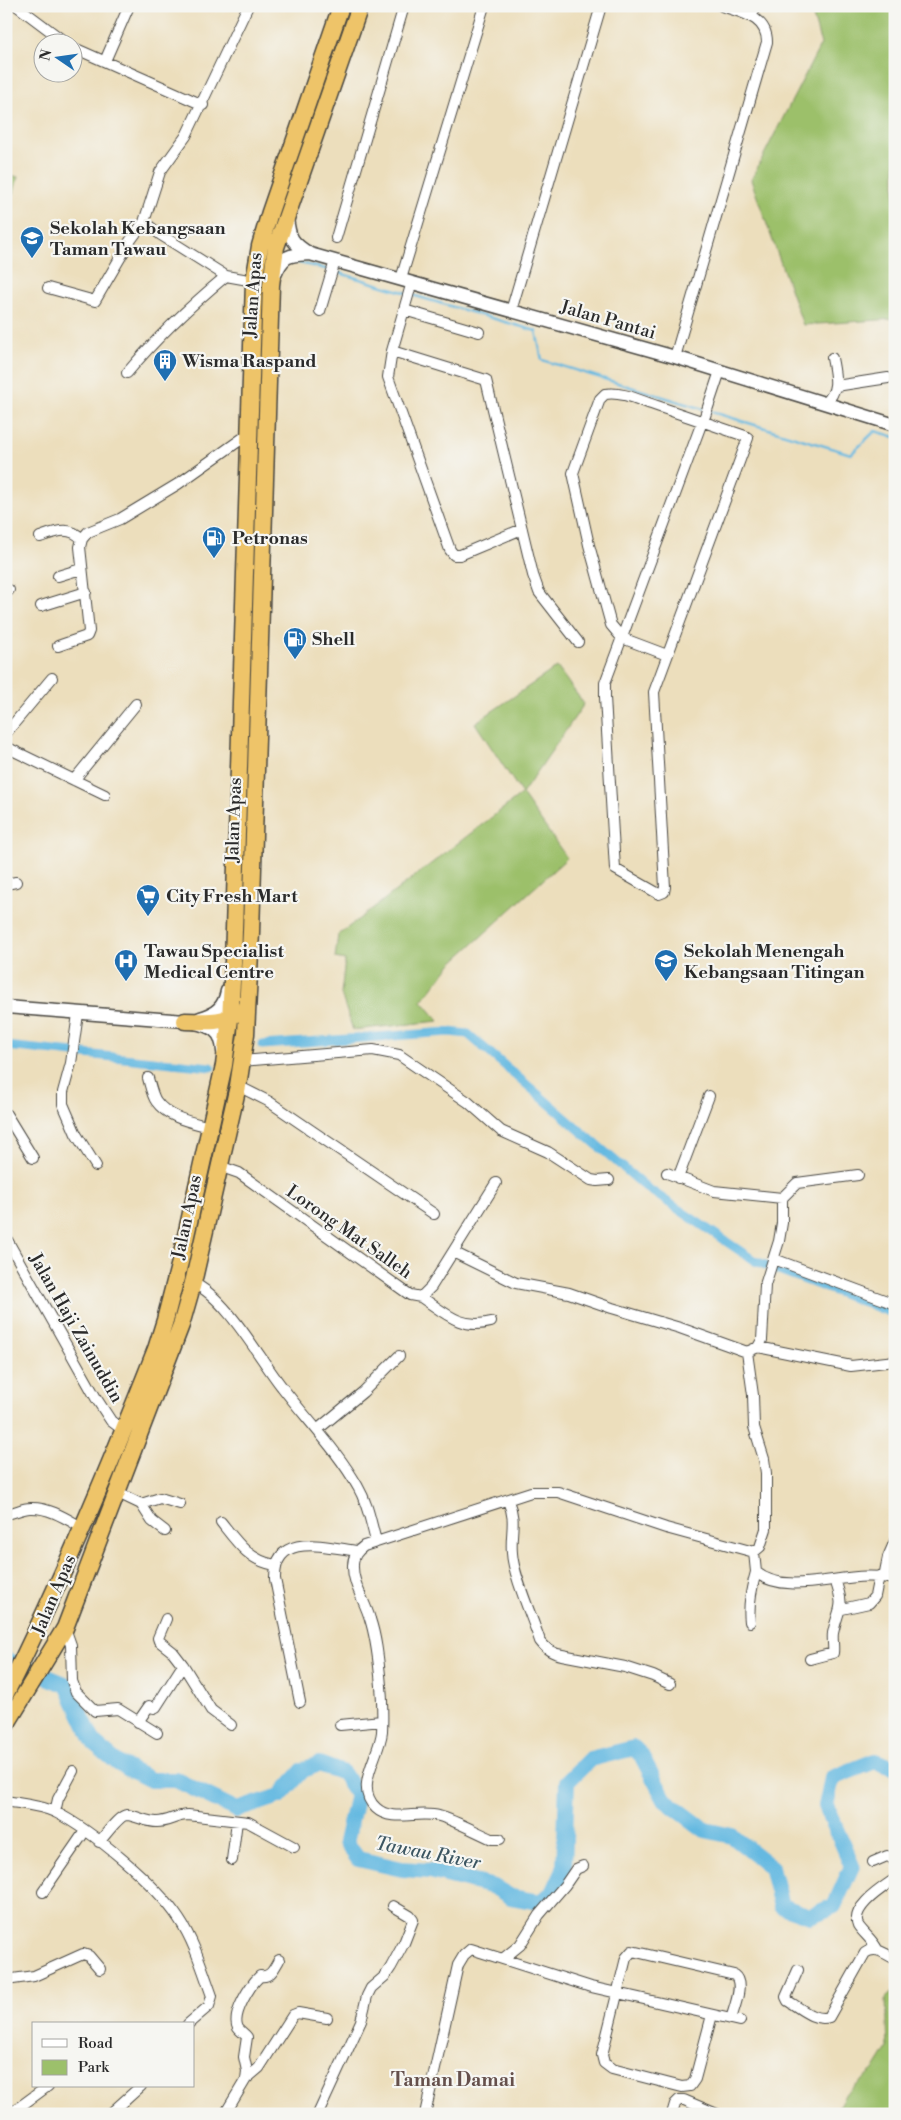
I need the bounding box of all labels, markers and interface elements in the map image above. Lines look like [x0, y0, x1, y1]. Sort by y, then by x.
north arrow [32, 32, 82, 82]
text: N [36, 48, 56, 63]
place label: Sekolah Kebangsaan Taman Tawau [50, 217, 226, 261]
school or university icon: Sekolah Kebangsaan Taman Tawau [19, 225, 45, 259]
street label: Jalan Apas [238, 252, 267, 339]
street label: Jalan Pantai [557, 295, 659, 345]
building icon: Wisma Raspand [152, 348, 178, 382]
place label: Wisma Raspand [181, 350, 317, 373]
fuel station icon: Petronas [201, 525, 227, 559]
place label: Petronas [232, 527, 308, 550]
fuel station icon: Shell [282, 626, 308, 660]
place label: Shell [312, 628, 355, 651]
street label: Jalan Apas [221, 777, 247, 864]
supermarket icon: City Fresh Mart [135, 883, 161, 917]
place label: City Fresh Mart [166, 885, 298, 908]
place label: Tawau Specialist Medical Centre [144, 940, 284, 984]
place label: Sekolah Menengah Kebangsaan Titingan [684, 940, 865, 984]
hospital icon: Tawau Specialist Medical Centre [113, 948, 139, 982]
school or university icon: Sekolah Menengah Kebangsaan Titingan [653, 948, 679, 982]
street label: Jalan Apas [167, 1173, 207, 1262]
street label: Lorong Mat Salleh [282, 1180, 417, 1284]
street label: Jalan Haji Zainuddin [23, 1248, 128, 1407]
street label: Jalan Apas [26, 1551, 81, 1640]
water label: Tawau River [373, 1831, 484, 1875]
legend [32, 2022, 195, 2088]
text: Road [78, 2034, 113, 2053]
text: Park [78, 2058, 110, 2077]
district label: Taman Damai [391, 2068, 515, 2092]

